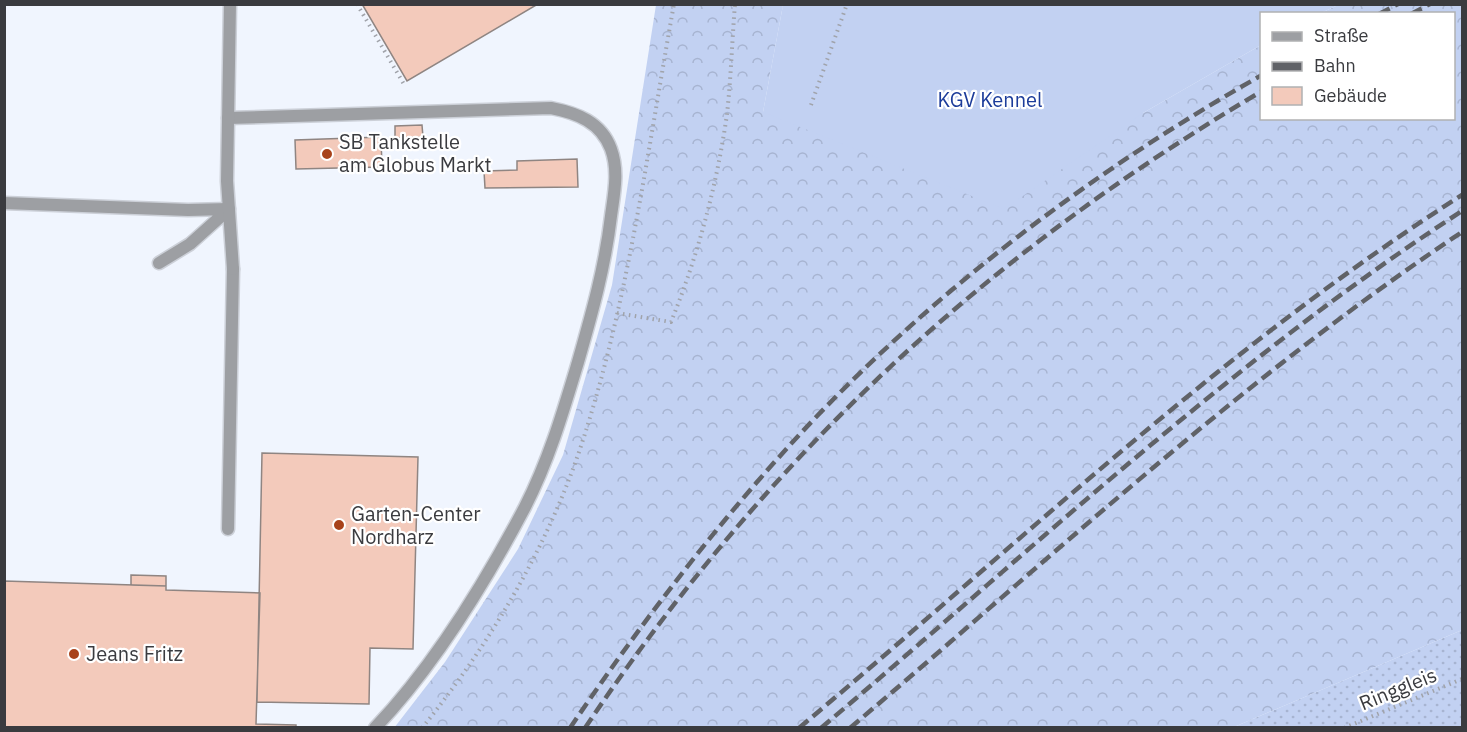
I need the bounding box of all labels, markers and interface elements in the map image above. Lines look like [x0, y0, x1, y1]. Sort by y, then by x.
legend [1260, 12, 1455, 120]
text: Straße [1314, 24, 1368, 47]
text: Bahn [1314, 54, 1356, 77]
text: Gebäude [1314, 84, 1387, 107]
park label: KGV Kennel [938, 86, 1042, 113]
place label: SB Tankstelle am Globus Markt [339, 128, 491, 178]
marker: SB Tankstelle am Globus Markt [320, 147, 334, 161]
place label: Garten-Center Nordharz [351, 500, 481, 550]
marker: Garten-Center Nordharz [332, 518, 346, 532]
place label: Jeans Fritz [86, 640, 183, 667]
marker: Jeans Fritz [67, 647, 81, 661]
street label: Ringgleis [1355, 661, 1441, 716]

